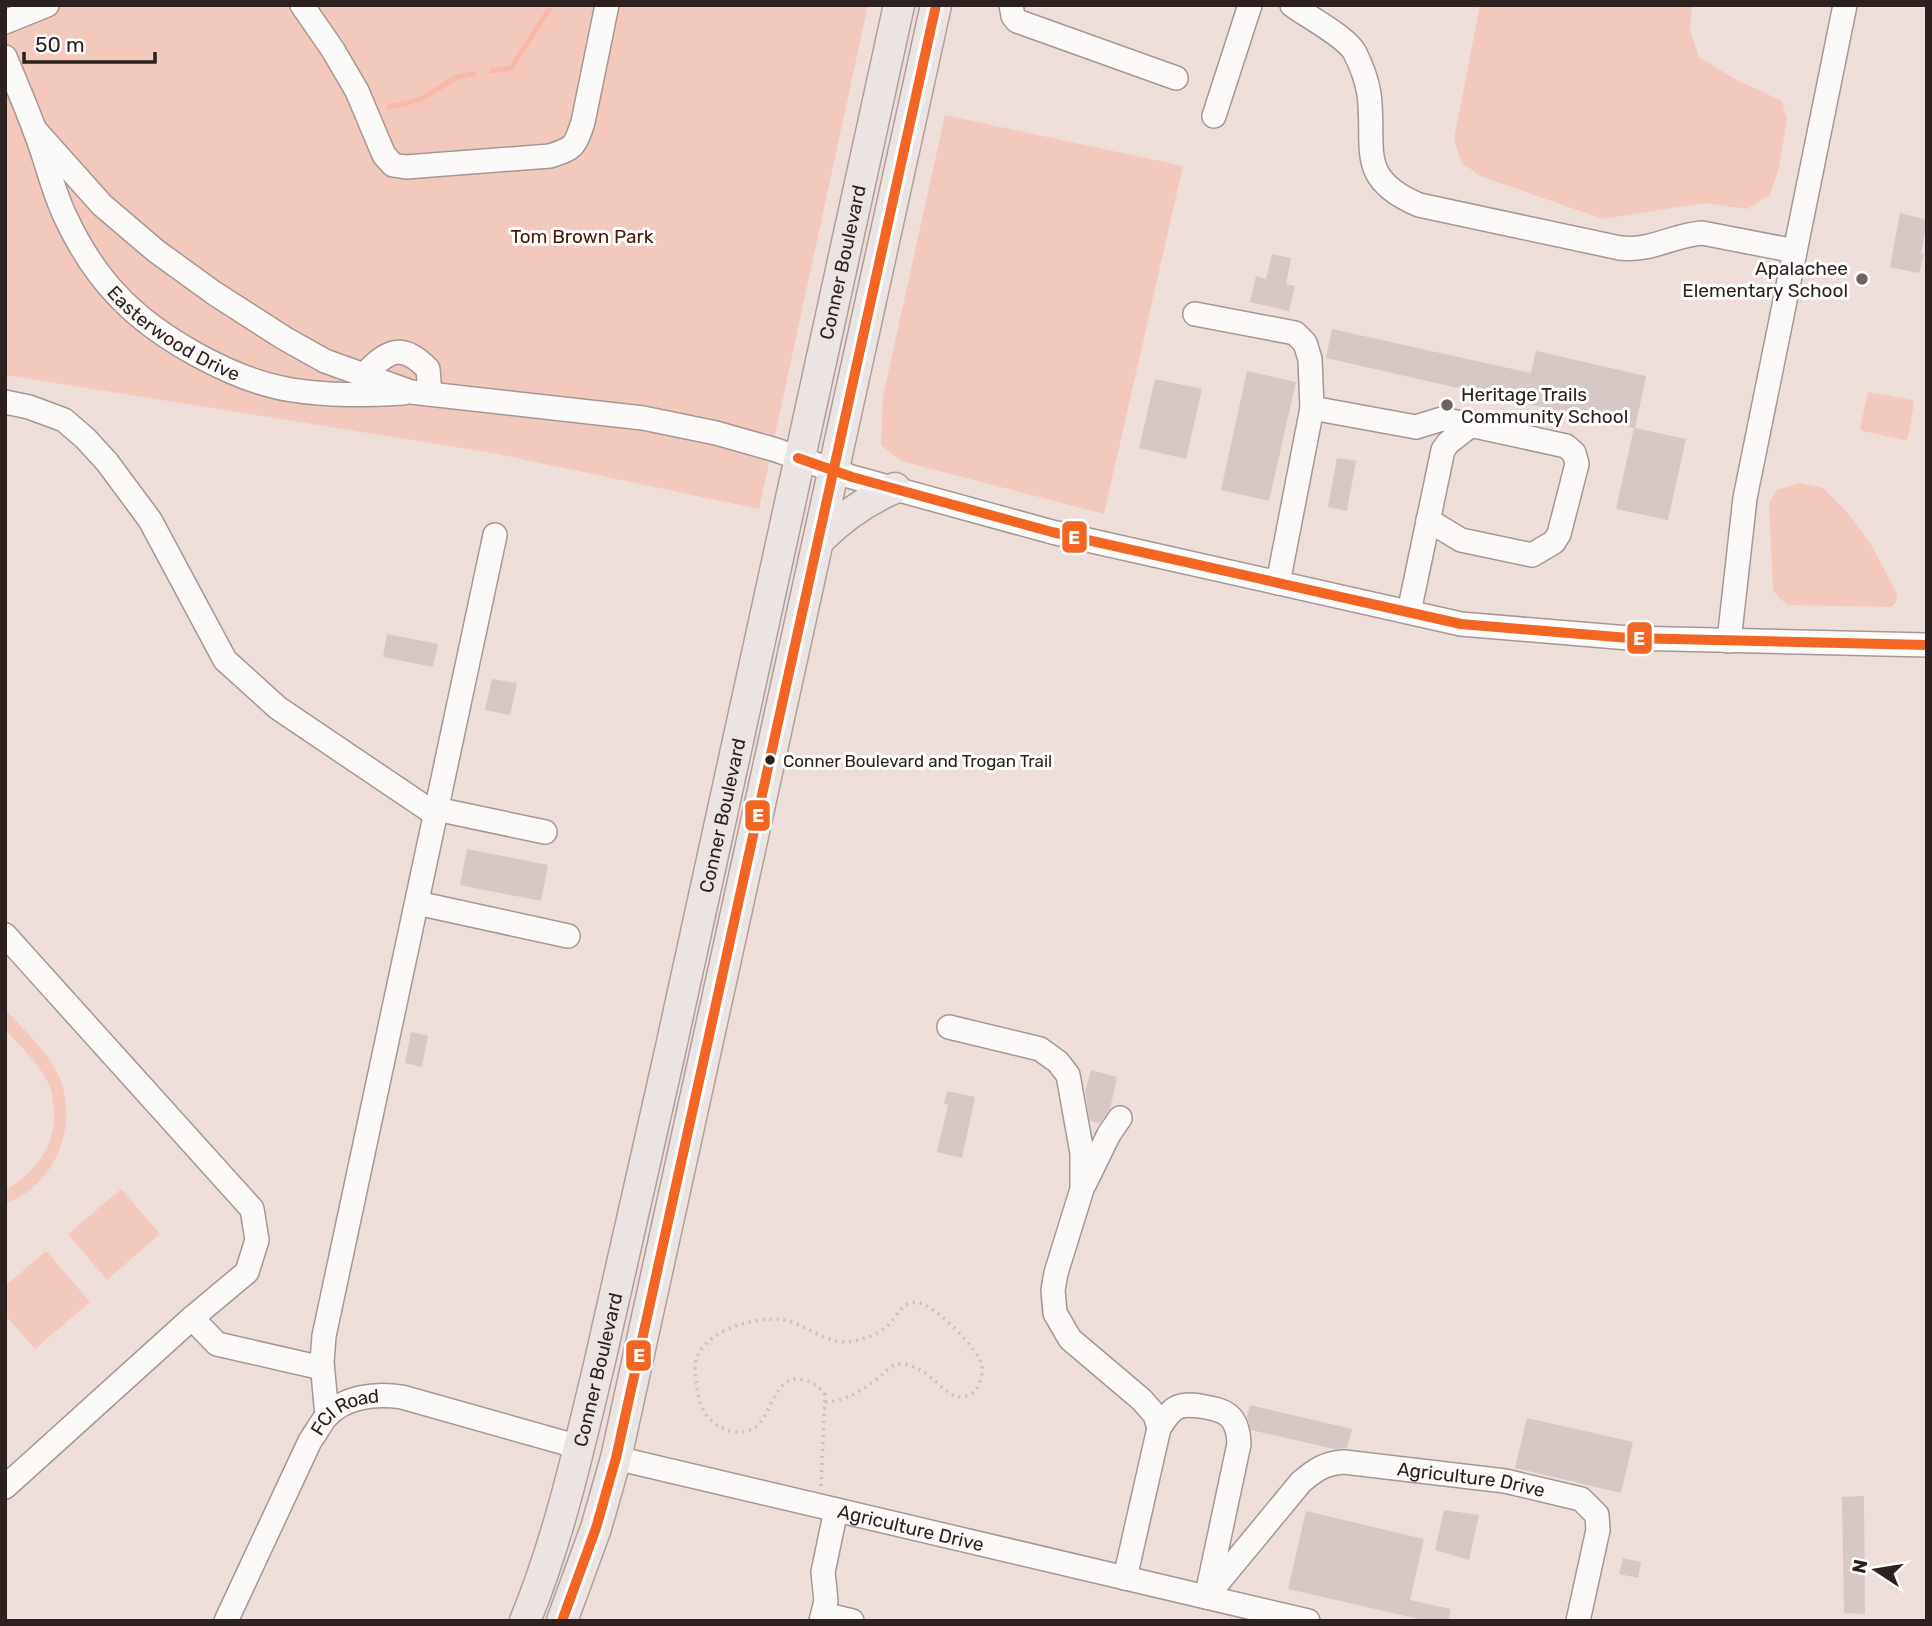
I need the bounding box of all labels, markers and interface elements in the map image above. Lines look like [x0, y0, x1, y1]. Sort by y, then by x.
scale bar [24, 21, 156, 65]
text: 50 m [35, 32, 85, 57]
street label: Conner Boulevard [815, 183, 871, 342]
park label: Tom Brown Park [511, 225, 654, 248]
place label: Apalachee Elementary School [1682, 257, 1848, 302]
marker: Apalachee Elementary School [1854, 271, 1870, 287]
street label: Easterwood Drive [102, 281, 243, 386]
place label: Heritage Trails Community School [1461, 383, 1628, 428]
marker: Heritage Trails Community School [1439, 397, 1455, 413]
line badge: E [1061, 520, 1088, 554]
text: E [1068, 526, 1080, 549]
line badge: E [1626, 621, 1653, 655]
text: E [1633, 627, 1645, 650]
street label: Conner Boulevard [694, 736, 751, 895]
place label: Conner Boulevard and Trogan Trail [783, 751, 1052, 771]
marker: Conner Boulevard and Trogan Trail [763, 753, 777, 767]
line badge: E [744, 799, 771, 832]
text: E [752, 804, 764, 827]
street label: Conner Boulevard [569, 1290, 627, 1449]
line badge: E [625, 1339, 652, 1372]
text: E [633, 1344, 645, 1367]
street label: FCI Road [306, 1384, 380, 1440]
street label: Agriculture Drive [1396, 1457, 1547, 1502]
street label: Agriculture Drive [835, 1500, 986, 1556]
north arrow [1841, 1535, 1911, 1605]
text: N [1847, 1557, 1873, 1576]

